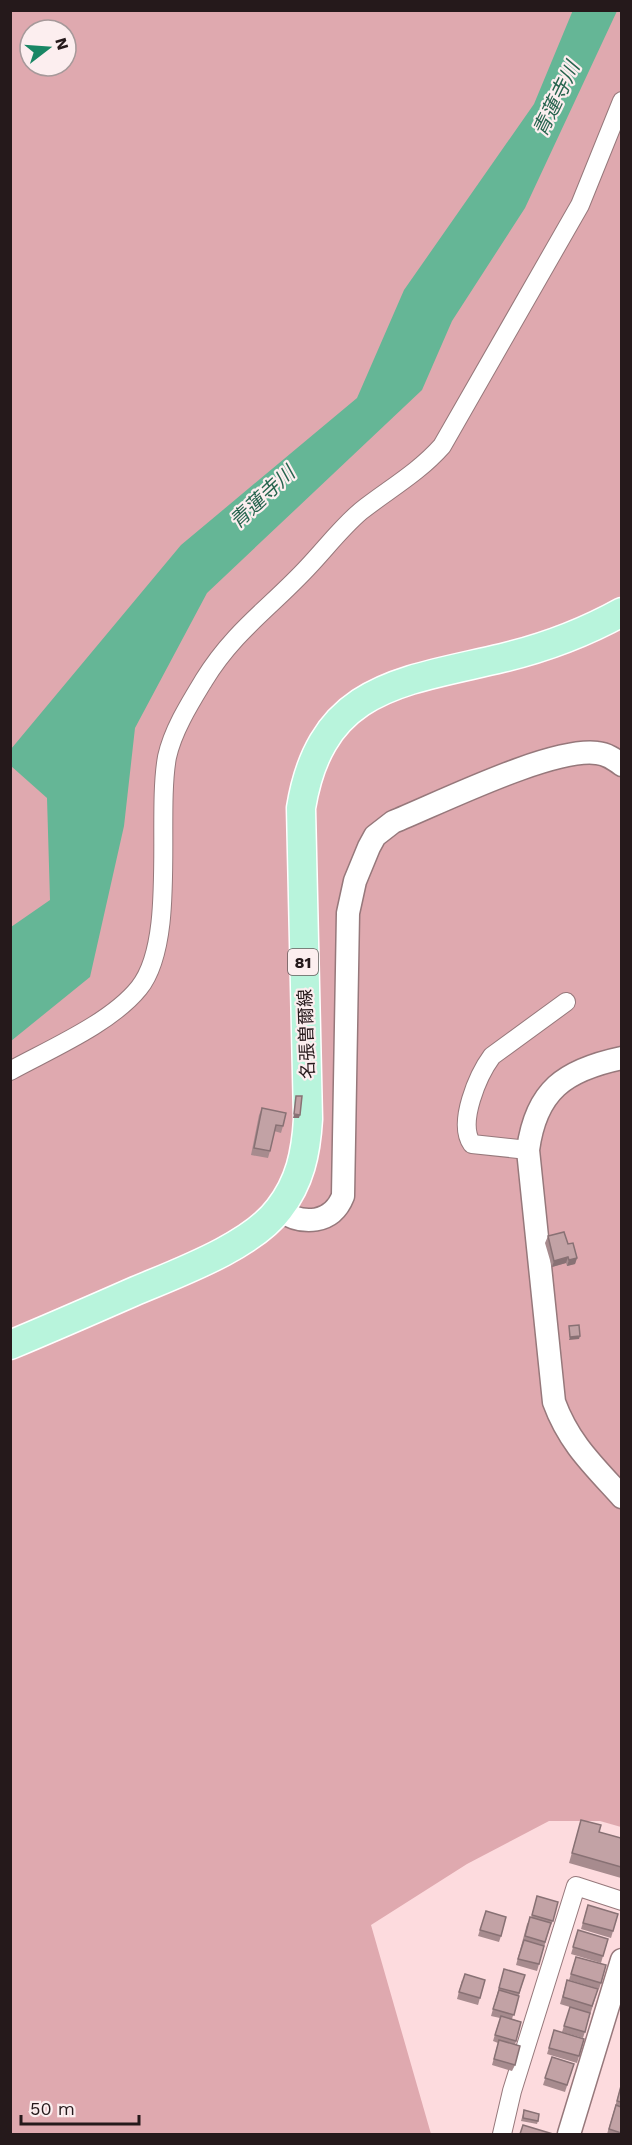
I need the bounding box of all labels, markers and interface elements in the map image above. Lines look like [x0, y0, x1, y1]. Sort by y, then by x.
north arrow [18, 18, 78, 78]
text: N [51, 35, 73, 52]
water label: 青蓮寺川 [528, 56, 585, 140]
water label: 青蓮寺川 [225, 460, 301, 533]
road number: 81 [288, 949, 318, 975]
street label: 名張曽爾線 [294, 989, 318, 1079]
scale bar [21, 2088, 140, 2126]
text: 50 m [30, 2098, 75, 2119]

